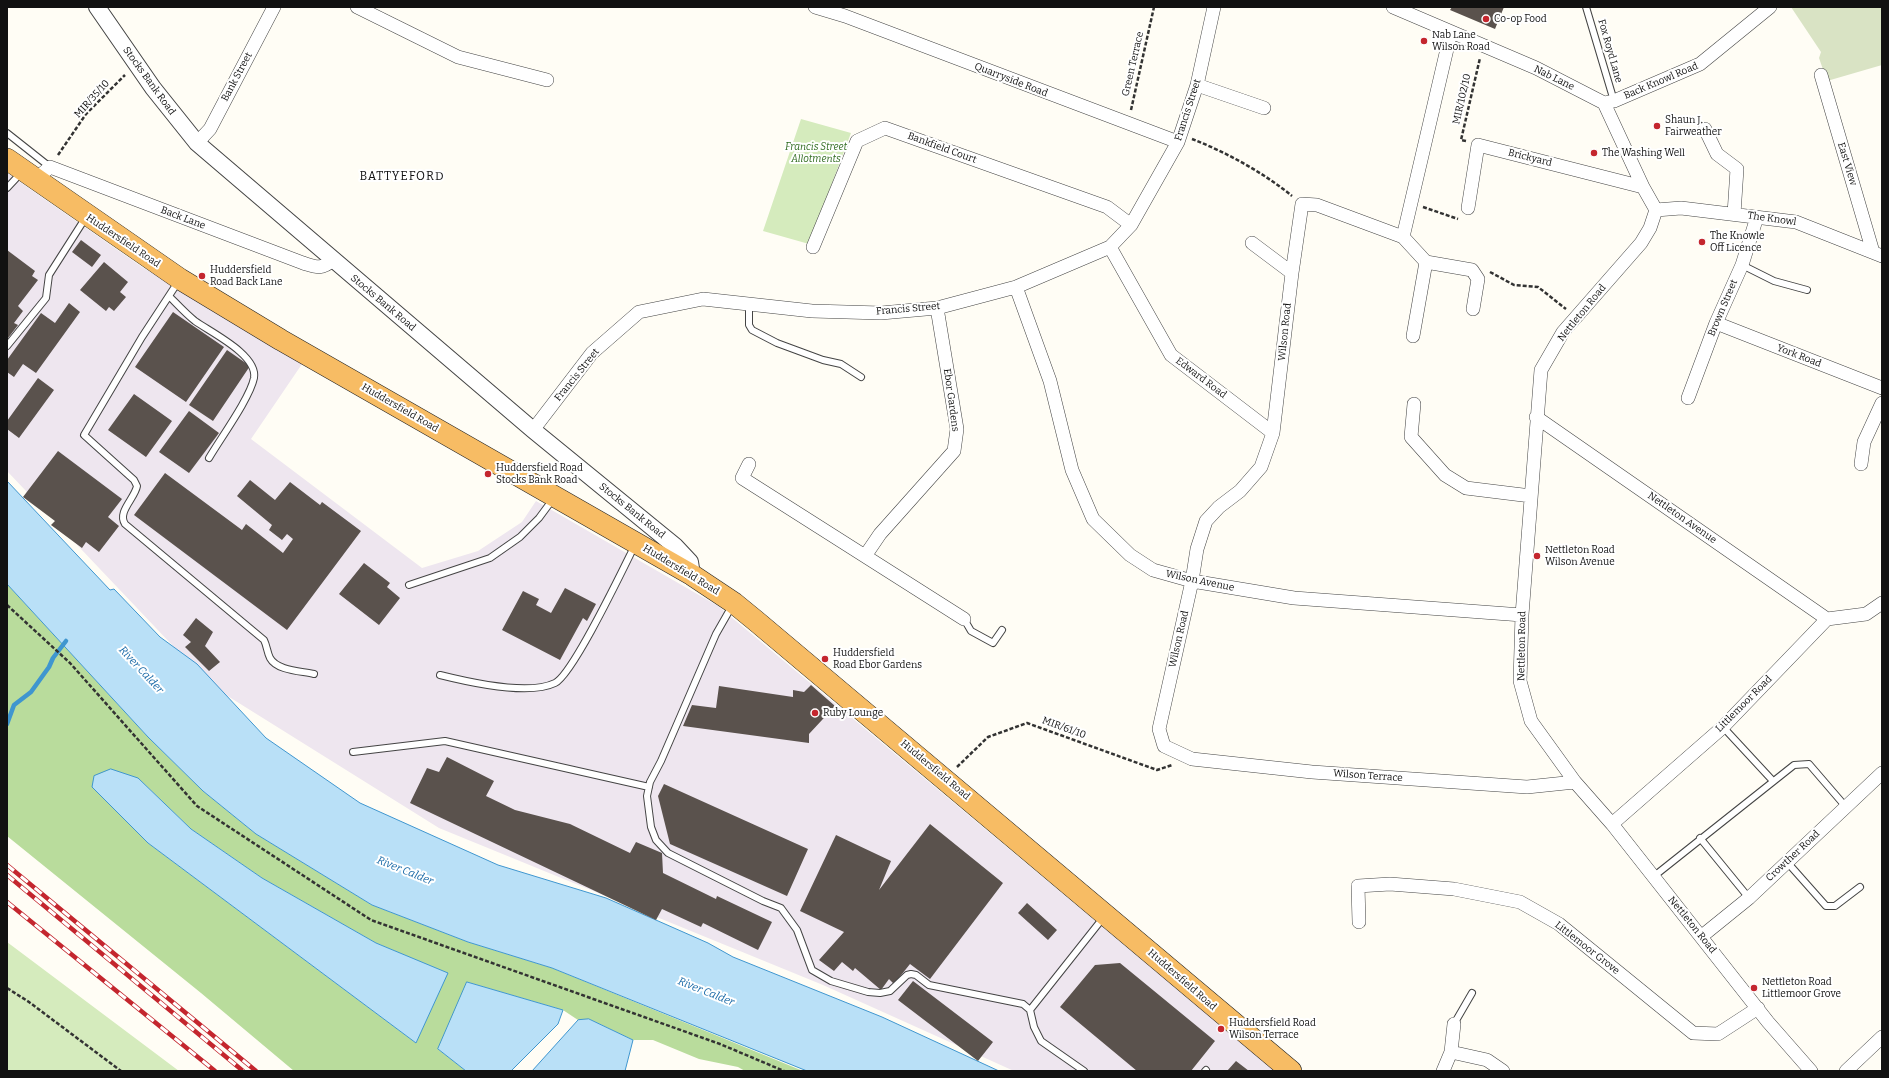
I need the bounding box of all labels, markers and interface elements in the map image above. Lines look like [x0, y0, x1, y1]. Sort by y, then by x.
place label: Co-op Food [1494, 13, 1547, 25]
marker: Co-op Food [1481, 14, 1491, 24]
street label: Fox Royd Lane [1595, 18, 1625, 84]
place label: Nab Lane Wilson Road [1432, 29, 1490, 52]
street label: Green Terrace [1120, 31, 1146, 97]
marker: Nab Lane Wilson Road [1419, 36, 1429, 46]
street label: Stocks Bank Road [120, 45, 178, 117]
street label: Bank Street [219, 50, 255, 104]
street label: Quarryside Road [973, 60, 1049, 100]
street label: Back Knowl Road [1622, 60, 1700, 102]
street label: Nab Lane [1532, 63, 1576, 93]
street label: MIR/102/10 [1450, 72, 1474, 126]
street label: MIR/35/10 [72, 78, 112, 120]
street label: Francis Street [1172, 78, 1204, 142]
place label: Shaun J. Fairweather [1665, 114, 1722, 138]
marker: Shaun J. Fairweather [1652, 121, 1662, 131]
street label: Bankfield Court [906, 130, 978, 166]
park label: Francis Street Allotments [785, 141, 847, 164]
street label: East View [1835, 141, 1859, 187]
street label: Brickyard [1507, 147, 1553, 169]
place label: The Washing Well [1602, 147, 1685, 159]
marker: The Washing Well [1589, 148, 1599, 158]
district label: BATTYEFORD [359, 170, 445, 184]
street label: Back Lane [159, 204, 207, 232]
street label: The Knowl [1747, 210, 1797, 228]
street label: Huddersfield Road [84, 212, 162, 270]
place label: The Knowle Off Licence [1710, 230, 1764, 254]
marker: The Knowle Off Licence [1697, 237, 1707, 247]
place label: Huddersfield Road Back Lane [210, 264, 282, 288]
marker: Huddersfield Road Back Lane [197, 271, 207, 281]
street label: Stocks Bank Road [348, 272, 418, 334]
street label: Brown Street [1706, 278, 1740, 338]
street label: Nettleton Road [1555, 282, 1609, 344]
street label: Francis Street [875, 300, 941, 318]
street label: Wilson Road [1276, 303, 1294, 361]
street label: York Road [1775, 342, 1823, 370]
street label: Francis Street [552, 346, 602, 404]
street label: Edward Road [1173, 355, 1229, 401]
street label: Ebor Gardens [941, 368, 961, 432]
street label: Huddersfield Road [359, 381, 441, 435]
place label: Huddersfield Road Stocks Bank Road [496, 462, 583, 486]
marker: Huddersfield Road Stocks Bank Road [483, 469, 493, 479]
street label: Stocks Bank Road [597, 481, 667, 541]
street label: Nettleton Avenue [1645, 490, 1719, 546]
street label: Huddersfield Road [641, 542, 721, 598]
place label: Nettleton Road Wilson Avenue [1545, 544, 1615, 568]
marker: Nettleton Road Wilson Avenue [1532, 551, 1542, 561]
street label: Wilson Avenue [1165, 568, 1235, 594]
street label: Wilson Road [1167, 609, 1191, 669]
street label: Nettleton Road [1515, 611, 1529, 681]
water label: River Calder [116, 644, 166, 696]
place label: Huddersfield Road Ebor Gardens [833, 647, 922, 670]
marker: Huddersfield Road Ebor Gardens [820, 654, 830, 664]
street label: Littlemoor Road [1713, 673, 1775, 735]
place label: Ruby Lounge [823, 707, 883, 719]
marker: Ruby Lounge [810, 708, 820, 718]
street label: MIR/61/10 [1041, 715, 1087, 741]
street label: Huddersfield Road [898, 737, 972, 803]
street label: Wilson Terrace [1333, 768, 1403, 784]
street label: Crowther Road [1764, 828, 1822, 884]
water label: River Calder [375, 854, 435, 888]
street label: Nettleton Road [1665, 894, 1719, 956]
street label: Littlemoor Grove [1552, 919, 1622, 977]
street label: Huddersfield Road [1145, 947, 1219, 1013]
water label: River Calder [676, 975, 736, 1009]
place label: Nettleton Road Littlemoor Grove [1762, 976, 1841, 1000]
marker: Nettleton Road Littlemoor Grove [1749, 983, 1759, 993]
place label: Huddersfield Road Wilson Terrace [1229, 1017, 1316, 1040]
marker: Huddersfield Road Wilson Terrace [1216, 1024, 1226, 1034]

